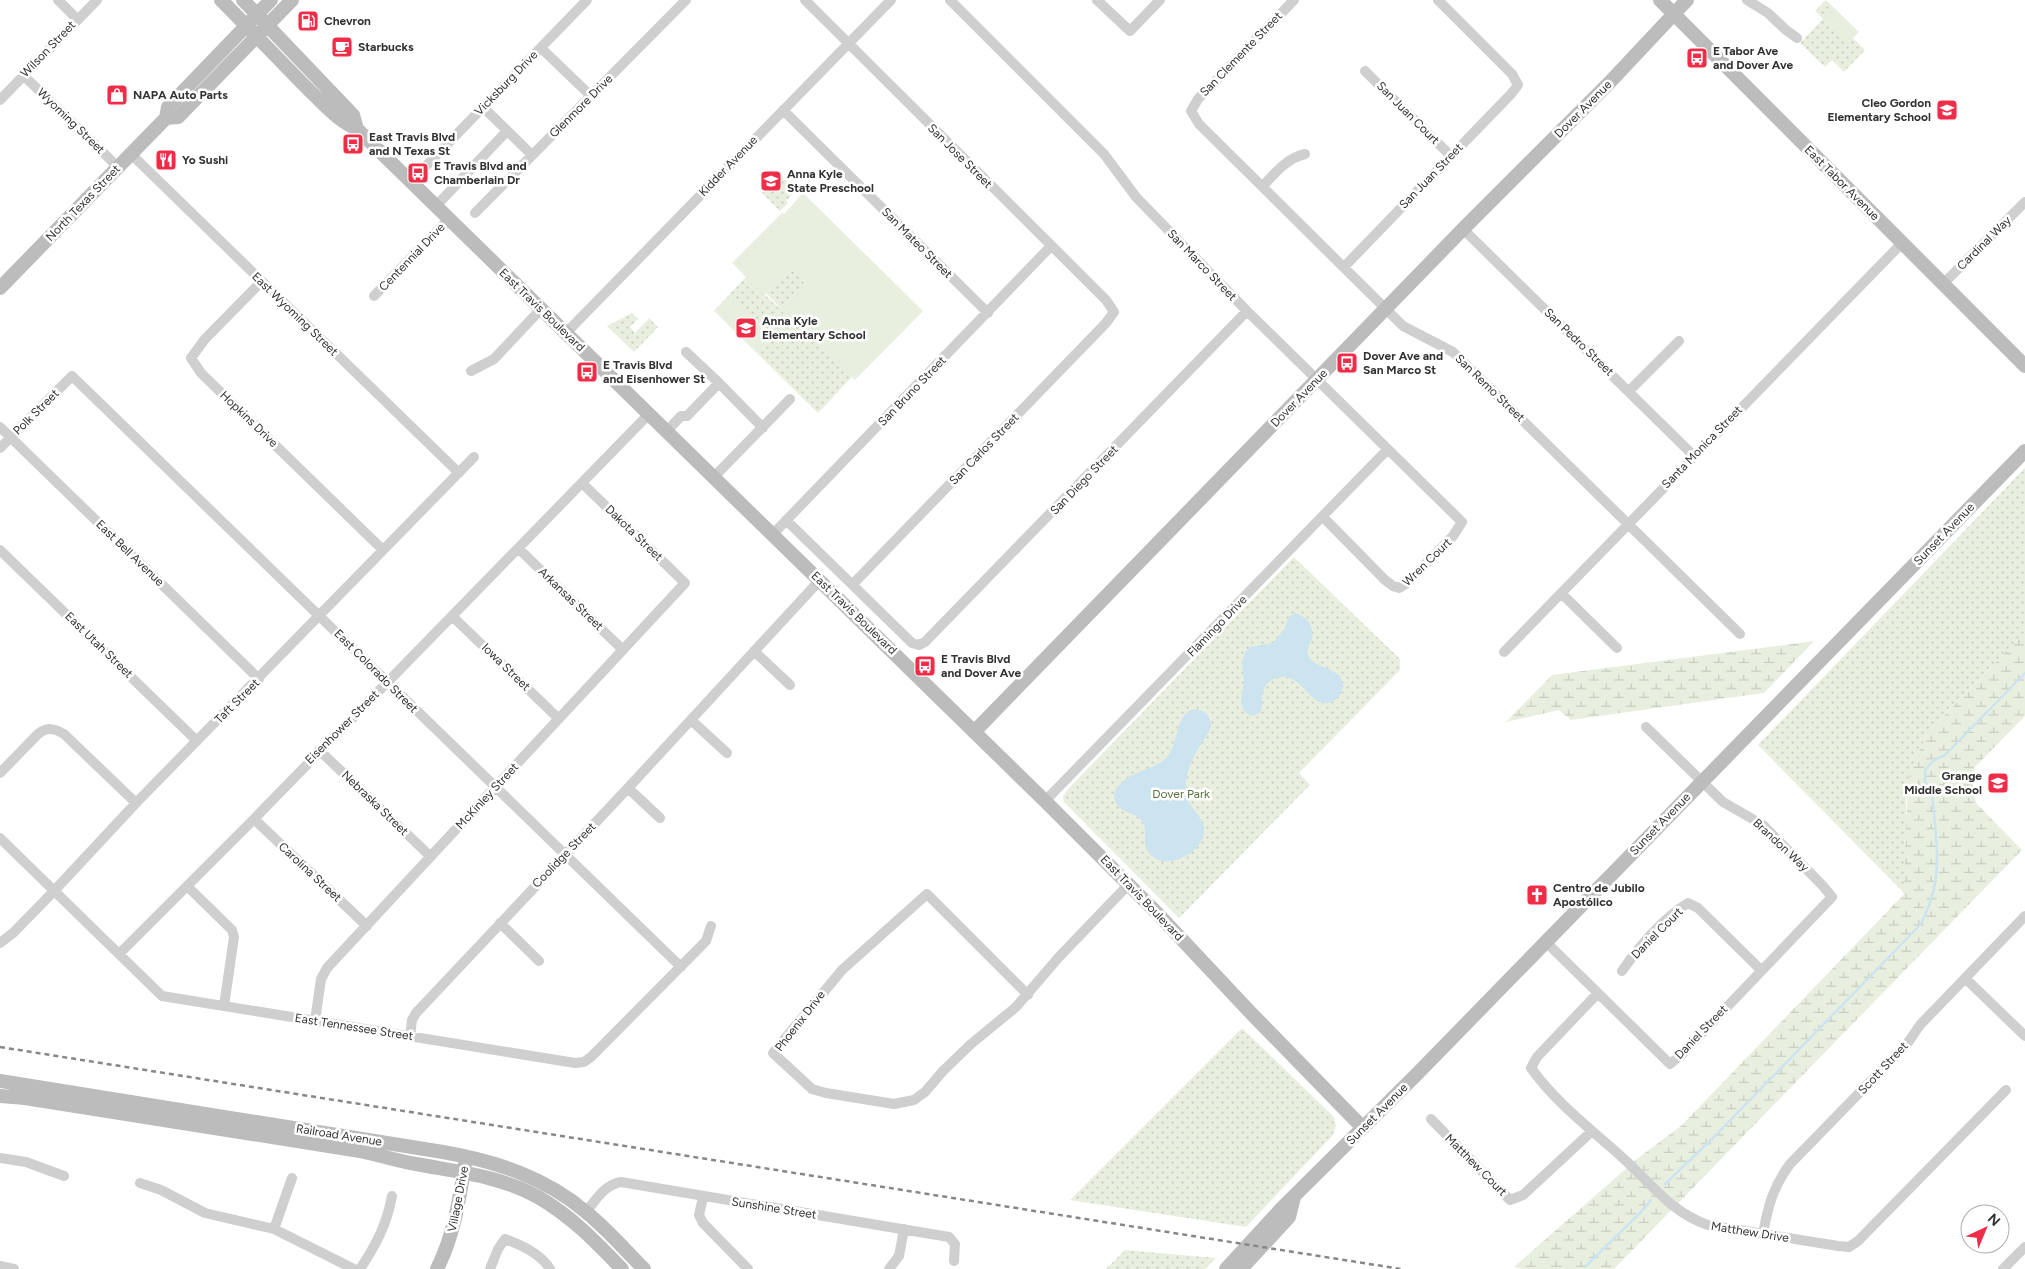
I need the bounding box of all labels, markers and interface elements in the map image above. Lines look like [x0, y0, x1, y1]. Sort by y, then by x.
street label: San Clemente Street [1197, 8, 1285, 99]
fuel station icon: Chevron [296, 9, 320, 33]
place label: Chevron [324, 14, 371, 28]
street label: Wilson Street [18, 18, 79, 80]
cafe icon: Starbucks [330, 35, 354, 59]
place label: Starbucks [358, 40, 414, 54]
place label: E Tabor Ave and Dover Ave [1713, 44, 1793, 72]
bus stop icon: E Tabor Ave and Dover Ave [1685, 46, 1709, 70]
street label: Vicksburg Drive [472, 47, 541, 118]
street label: Glenmore Drive [547, 71, 616, 140]
street label: Dover Avenue [1551, 77, 1615, 141]
street label: San Juan Court [1374, 79, 1443, 148]
shop icon: NAPA Auto Parts [105, 83, 129, 107]
street label: Wyoming Street [35, 85, 108, 157]
place label: NAPA Auto Parts [133, 88, 228, 102]
place label: Cleo Gordon Elementary School [1827, 96, 1931, 124]
school or university icon: Cleo Gordon Elementary School [1935, 98, 1959, 122]
street label: San Jose Street [925, 121, 995, 191]
place label: East Travis Blvd and N Texas St [369, 130, 455, 158]
bus stop icon: East Travis Blvd and N Texas St [341, 132, 365, 156]
street label: Kidder Avenue [696, 133, 761, 199]
street label: San Juan Street [1396, 140, 1466, 212]
street label: East Tabor Avenue [1802, 143, 1883, 224]
restaurant icon: Yo Sushi [154, 148, 178, 172]
place label: Yo Sushi [182, 153, 228, 167]
place label: E Travis Blvd and Chamberlain Dr [434, 159, 527, 187]
bus stop icon: E Travis Blvd and Chamberlain Dr [406, 161, 430, 185]
street label: North Texas Street [43, 162, 123, 244]
place label: Anna Kyle State Preschool [787, 167, 874, 195]
school or university icon: Anna Kyle State Preschool [759, 169, 783, 193]
street label: San Mateo Street [879, 205, 956, 282]
street label: Cardinal Way [1954, 213, 2014, 273]
street label: Centennial Drive [376, 220, 448, 294]
street label: San Marco Street [1164, 227, 1240, 304]
street label: East Travis Boulevard [496, 266, 588, 354]
street label: East Wyoming Street [249, 269, 341, 359]
street label: San Pedro Street [1541, 305, 1617, 379]
place label: Anna Kyle Elementary School [762, 314, 866, 342]
school or university icon: Anna Kyle Elementary School [734, 316, 758, 340]
place label: Dover Ave and San Marco St [1363, 349, 1443, 377]
bus stop icon: Dover Ave and San Marco St [1335, 351, 1359, 375]
street label: San Remo Street [1452, 351, 1528, 425]
street label: San Bruno Street [875, 353, 949, 429]
place label: E Travis Blvd and Eisenhower St [603, 358, 705, 386]
bus stop icon: E Travis Blvd and Eisenhower St [575, 360, 599, 384]
street label: Dover Avenue [1268, 366, 1331, 430]
street label: Polk Street [10, 386, 62, 438]
street label: Hopkins Drive [217, 388, 281, 450]
street label: Santa Monica Street [1659, 402, 1745, 491]
street label: San Carlos Street [946, 410, 1022, 488]
street label: San Diego Street [1047, 442, 1121, 518]
street label: Sunset Avenue [1911, 500, 1977, 568]
street label: Dakota Street [602, 502, 666, 564]
street label: East Bell Avenue [93, 517, 167, 589]
street label: Wren Court [1400, 535, 1455, 589]
street label: Arkansas Street [536, 565, 607, 634]
street label: East Travis Boulevard [808, 569, 900, 657]
street label: Flamingo Drive [1184, 592, 1250, 660]
street label: East Utah Street [62, 609, 136, 681]
street label: East Colorado Street [331, 626, 421, 716]
street label: Iowa Street [479, 640, 533, 694]
place label: E Travis Blvd and Dover Ave [941, 652, 1021, 680]
bus stop icon: E Travis Blvd and Dover Ave [913, 654, 937, 678]
street label: Taft Street [212, 675, 263, 726]
street label: Eisenhower Street [302, 687, 382, 767]
street label: McKinley Street [453, 760, 522, 832]
street label: Nebraska Street [339, 768, 411, 839]
place label: Grange Middle School [1904, 769, 1982, 797]
school or university icon: Grange Middle School [1986, 771, 2010, 795]
park label: Dover Park [1152, 787, 1210, 801]
street label: Sunset Avenue [1627, 790, 1693, 858]
street label: Brandon Way [1750, 816, 1812, 875]
street label: Coolidge Street [529, 819, 599, 891]
street label: Carolina Street [276, 839, 345, 905]
street label: East Travis Boulevard [1098, 852, 1186, 944]
place label: Centro de Jubilo Apostólico [1553, 881, 1645, 909]
church icon: Centro de Jubilo Apostólico [1525, 883, 1549, 907]
street label: Daniel Court [1628, 904, 1686, 962]
street label: Phoenix Drive [772, 988, 828, 1054]
street label: Daniel Street [1672, 1002, 1731, 1062]
street label: East Tennessee Street [294, 1011, 415, 1043]
street label: Scott Street [1855, 1039, 1911, 1097]
street label: Sunset Avenue [1343, 1080, 1411, 1148]
street label: Railroad Avenue [295, 1121, 383, 1149]
street label: Matthew Court [1442, 1131, 1510, 1199]
street label: Village Drive [445, 1164, 471, 1233]
street label: Sunshine Street [731, 1194, 818, 1222]
north arrow [1960, 1204, 2010, 1254]
text: N [1984, 1210, 2003, 1230]
street label: Matthew Drive [1710, 1219, 1790, 1245]

